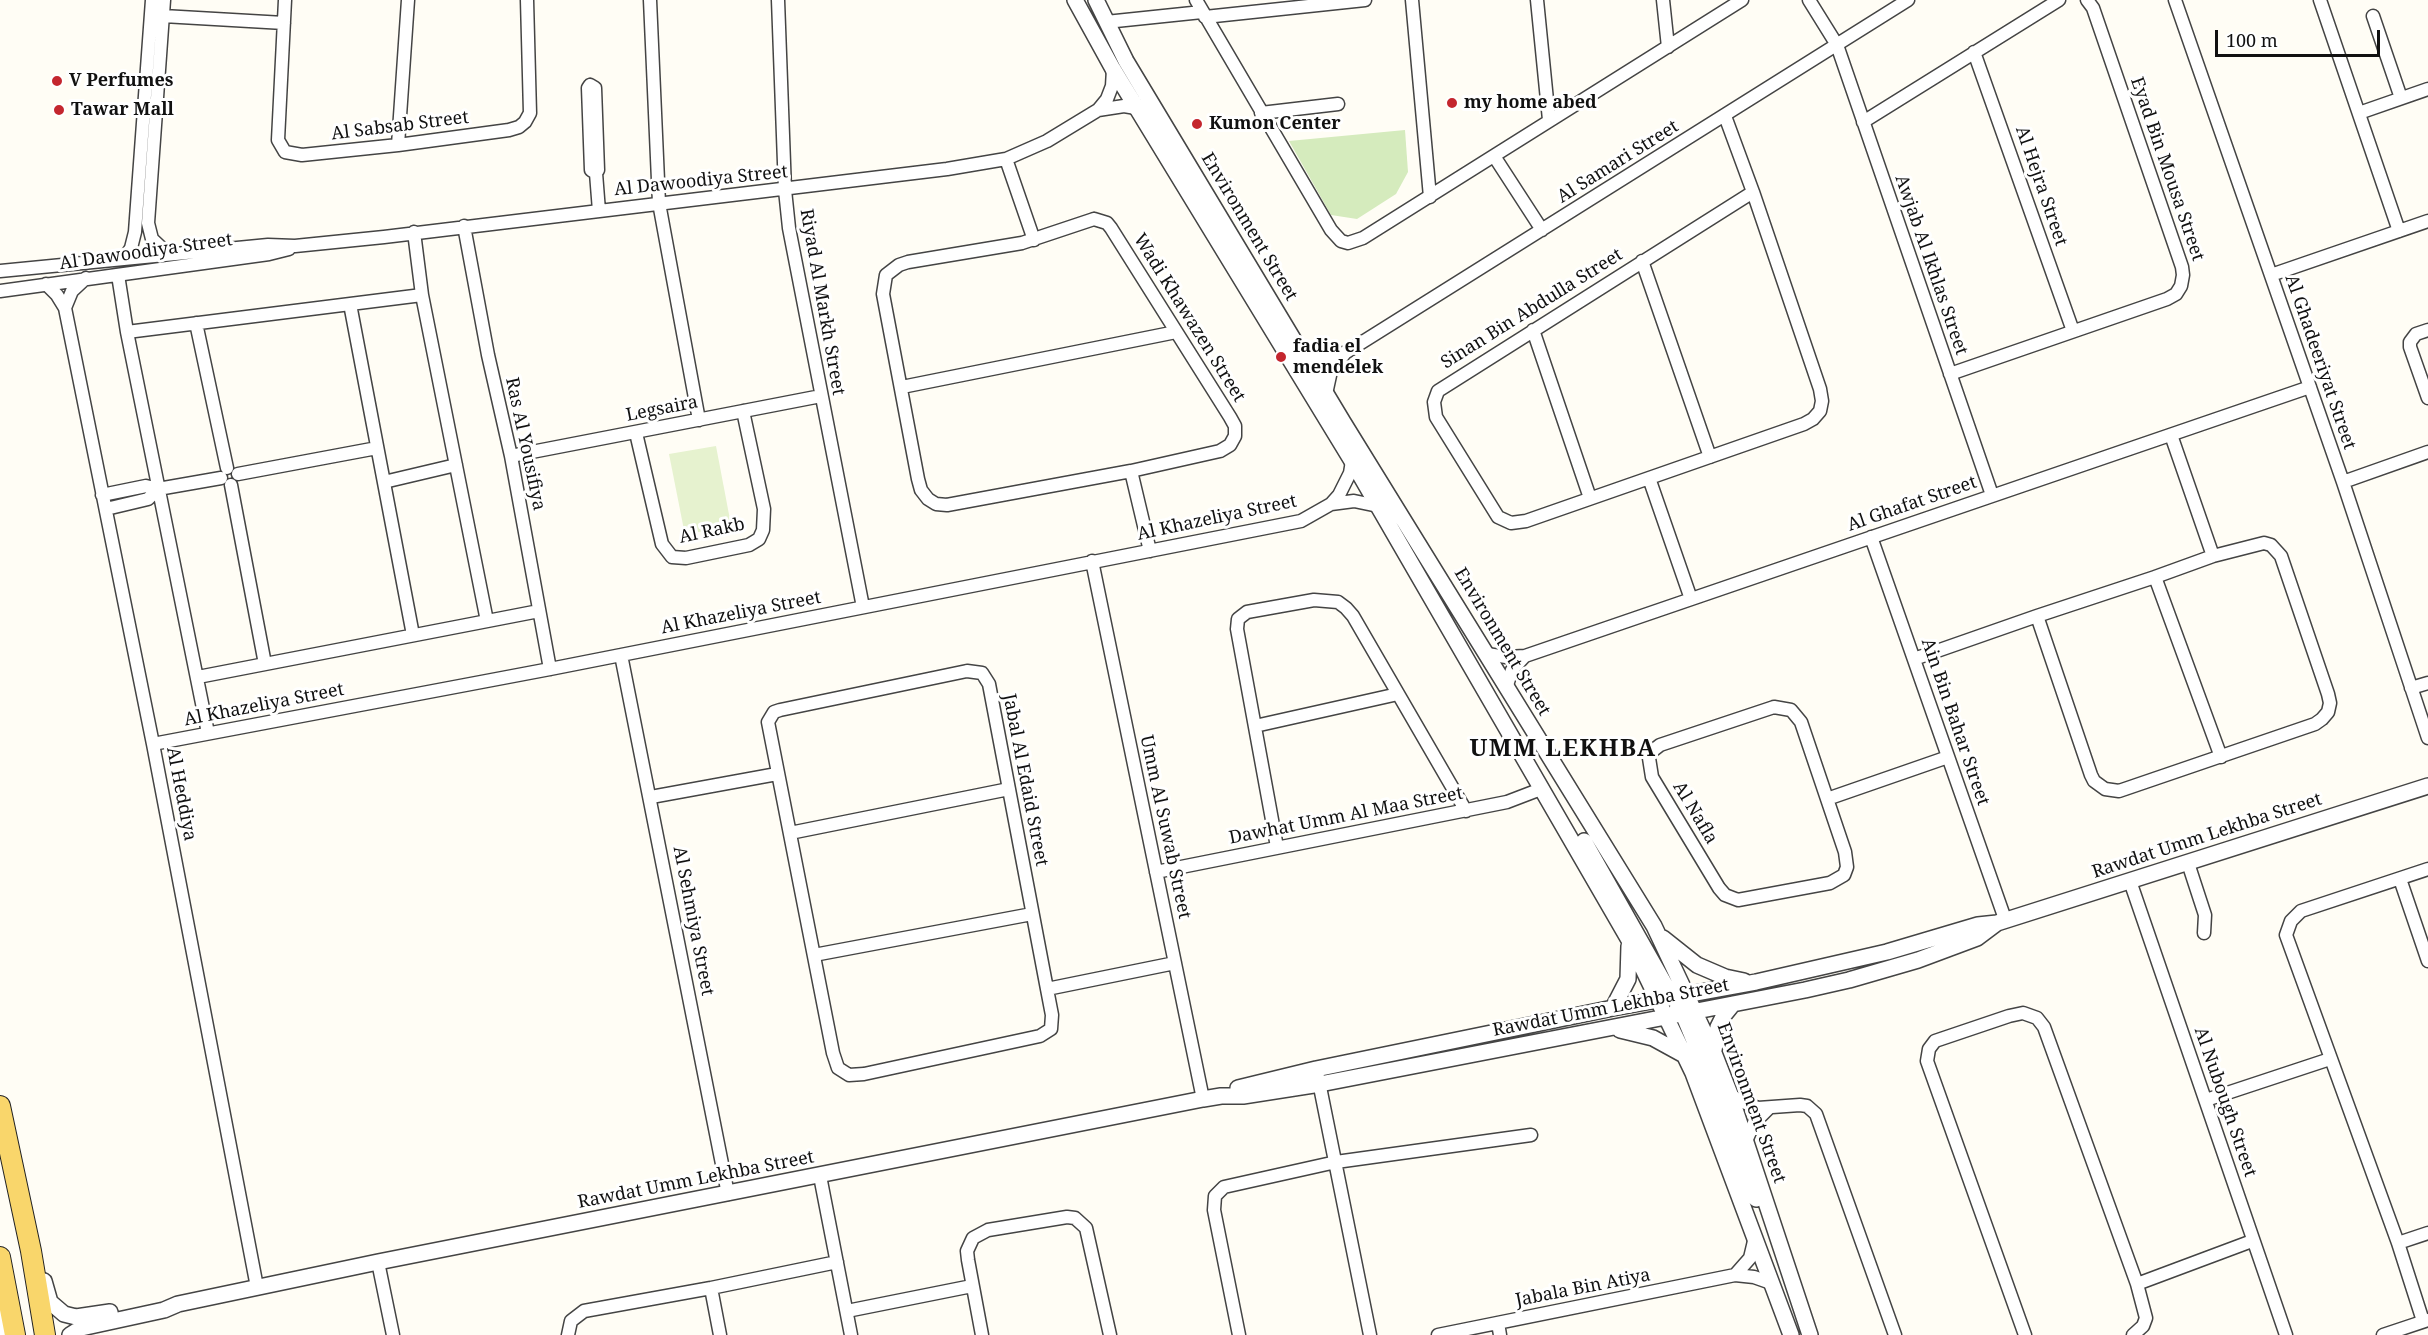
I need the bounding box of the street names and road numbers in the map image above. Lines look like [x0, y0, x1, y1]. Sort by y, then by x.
street label: Eyad Bin Mousa Street [2125, 74, 2209, 264]
street label: Al Sabsab Street [330, 107, 470, 145]
street label: Al Samari Street [1553, 116, 1683, 208]
street label: Al Hejra Street [2010, 123, 2072, 249]
street label: Environment Street [1196, 149, 1302, 305]
street label: Al Dawoodiya Street [613, 161, 789, 201]
street label: Awjab Al Ikhlas Street [1890, 172, 1972, 358]
street label: Riyad Al Markh Street [795, 207, 849, 397]
street label: Al Dawoodiya Street [58, 229, 234, 275]
street label: Wadi Khawazen Street [1128, 230, 1250, 406]
street label: Sinan Bin Abdulla Street [1437, 244, 1627, 374]
street label: Al Ghadeeriyat Street [2280, 272, 2360, 452]
street label: Ras Al Yousifiya [500, 375, 550, 513]
street label: Legsaira [624, 391, 700, 427]
street label: Al Ghafat Street [1844, 472, 1980, 536]
street label: Al Khazeliya Street [1135, 491, 1299, 545]
street label: Al Rakb [677, 514, 747, 548]
street label: Environment Street [1449, 564, 1555, 720]
street label: Al Khazeliya Street [659, 587, 823, 639]
street label: Ain Bin Bahar Street [1916, 636, 1994, 808]
street label: Al Khazeliya Street [182, 679, 346, 731]
street label: Jabal Al Edaid Street [998, 692, 1052, 868]
street label: Umm Al Suwab Street [1135, 733, 1195, 921]
street label: Al Heddiya [161, 745, 201, 843]
street label: Al Nafla [1668, 778, 1722, 848]
street label: Dawhat Umm Al Maa Street [1227, 783, 1465, 849]
street label: Rawdat Umm Lekhba Street [2089, 789, 2325, 883]
street label: Al Sehmiya Street [668, 844, 718, 998]
street label: Rawdat Umm Lekhba Street [1491, 974, 1731, 1042]
street label: Environment Street [1712, 1020, 1790, 1186]
street label: Al Nubough Street [2189, 1024, 2261, 1180]
street label: Rawdat Umm Lekhba Street [576, 1146, 816, 1214]
street label: Jabala Bin Atiya [1514, 1264, 1652, 1312]

